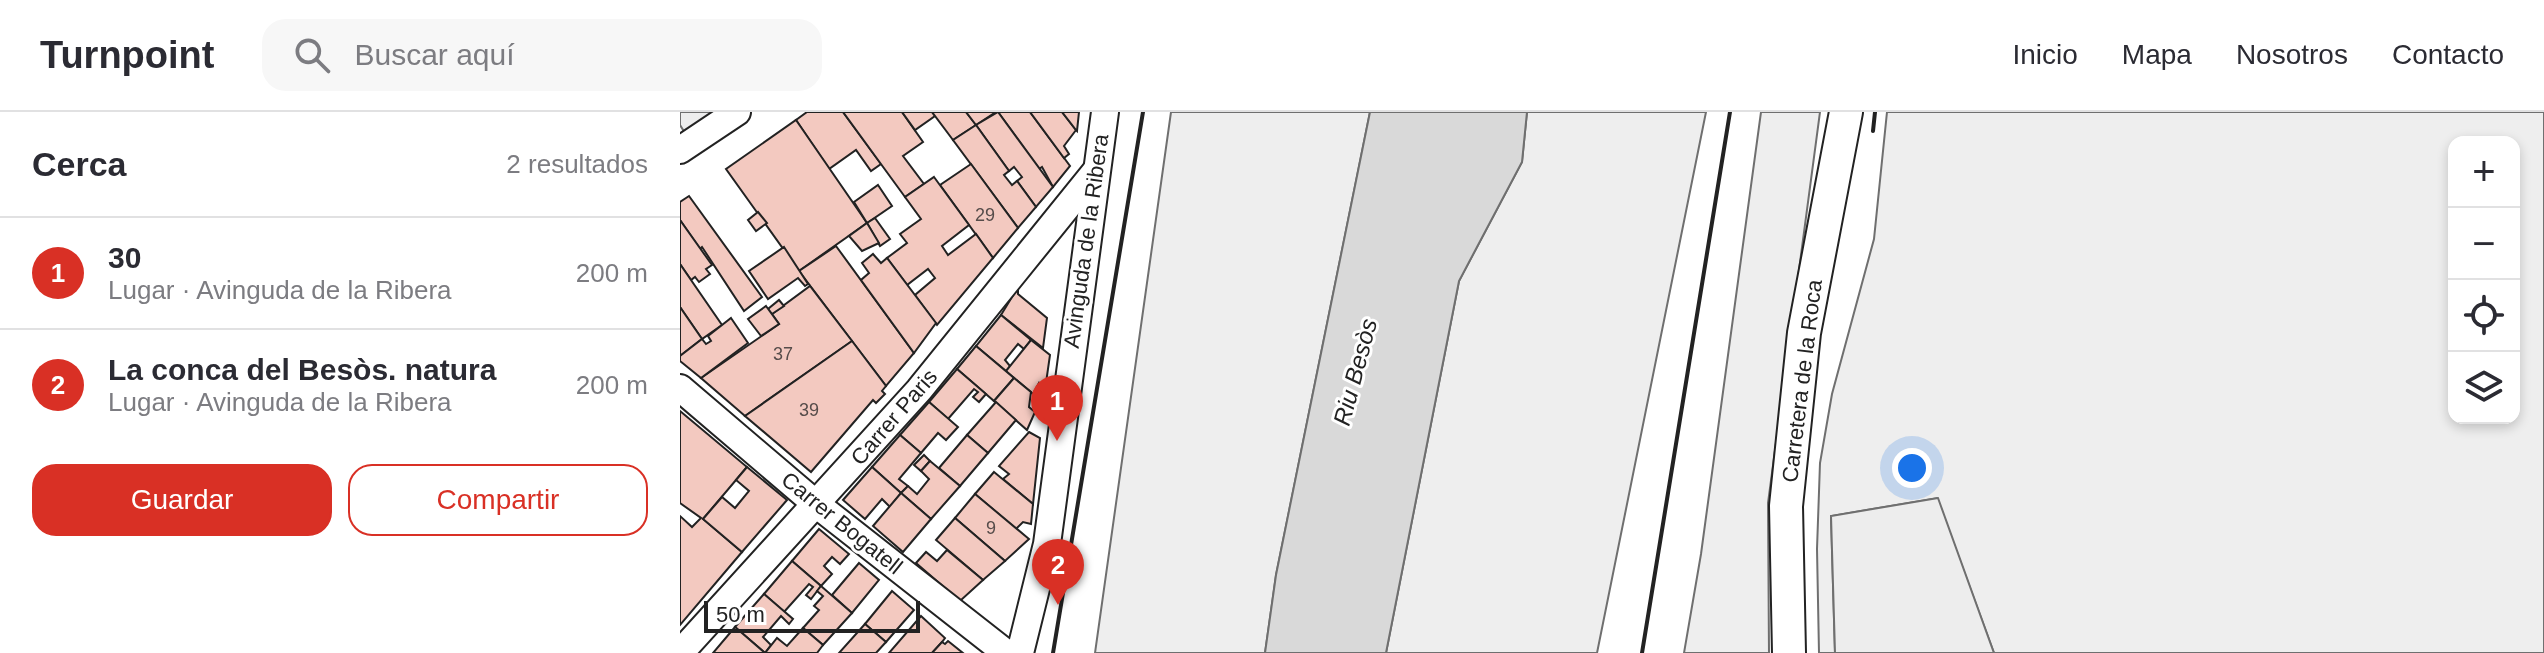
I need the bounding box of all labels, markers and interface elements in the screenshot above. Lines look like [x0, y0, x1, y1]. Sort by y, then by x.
search box [262, 19, 822, 91]
icon: search [290, 33, 334, 77]
text: Turnpoint [40, 34, 214, 76]
text: Buscar aquí [354, 38, 515, 71]
text: Inicio [2012, 39, 2078, 70]
text: Mapa [2122, 39, 2192, 70]
text: Nosotros [2236, 39, 2348, 70]
text: Contacto [2392, 39, 2504, 70]
street label: Avinguda de la Ribera [1059, 132, 1114, 350]
map controls [2448, 136, 2520, 424]
button: + [2448, 136, 2520, 208]
text: Cerca [32, 145, 127, 183]
text: 2 resultados [506, 149, 648, 179]
house number: 29 [975, 205, 995, 225]
button: − [2448, 208, 2520, 280]
text: 30 [108, 241, 141, 274]
text: 1 [51, 258, 65, 288]
text: 200 m [576, 258, 648, 288]
text: Lugar · Avinguda de la Ribera [108, 275, 452, 305]
street label: Carretera de la Roca [1777, 277, 1827, 484]
button: locate [2448, 280, 2520, 352]
water label: Riu Besòs [1328, 316, 1382, 428]
house number: 37 [773, 344, 793, 364]
button: layers [2448, 352, 2520, 424]
text: La conca del Besòs. natura [108, 353, 496, 386]
street label: Carrer Paris [846, 364, 942, 470]
text: 2 [51, 370, 65, 400]
text: 200 m [576, 370, 648, 400]
pin: 1 [1031, 375, 1083, 441]
text: Lugar · Avinguda de la Ribera [108, 387, 452, 417]
house number: 39 [799, 400, 819, 420]
your location [1892, 448, 1932, 488]
button: Guardar [32, 464, 332, 536]
button: Compartir [348, 464, 648, 536]
street label: Carrer Bogatell [777, 467, 907, 579]
house number: 9 [986, 518, 996, 538]
pin: 2 [1032, 539, 1084, 605]
scale bar [704, 597, 920, 633]
text: 50 m [716, 602, 765, 627]

